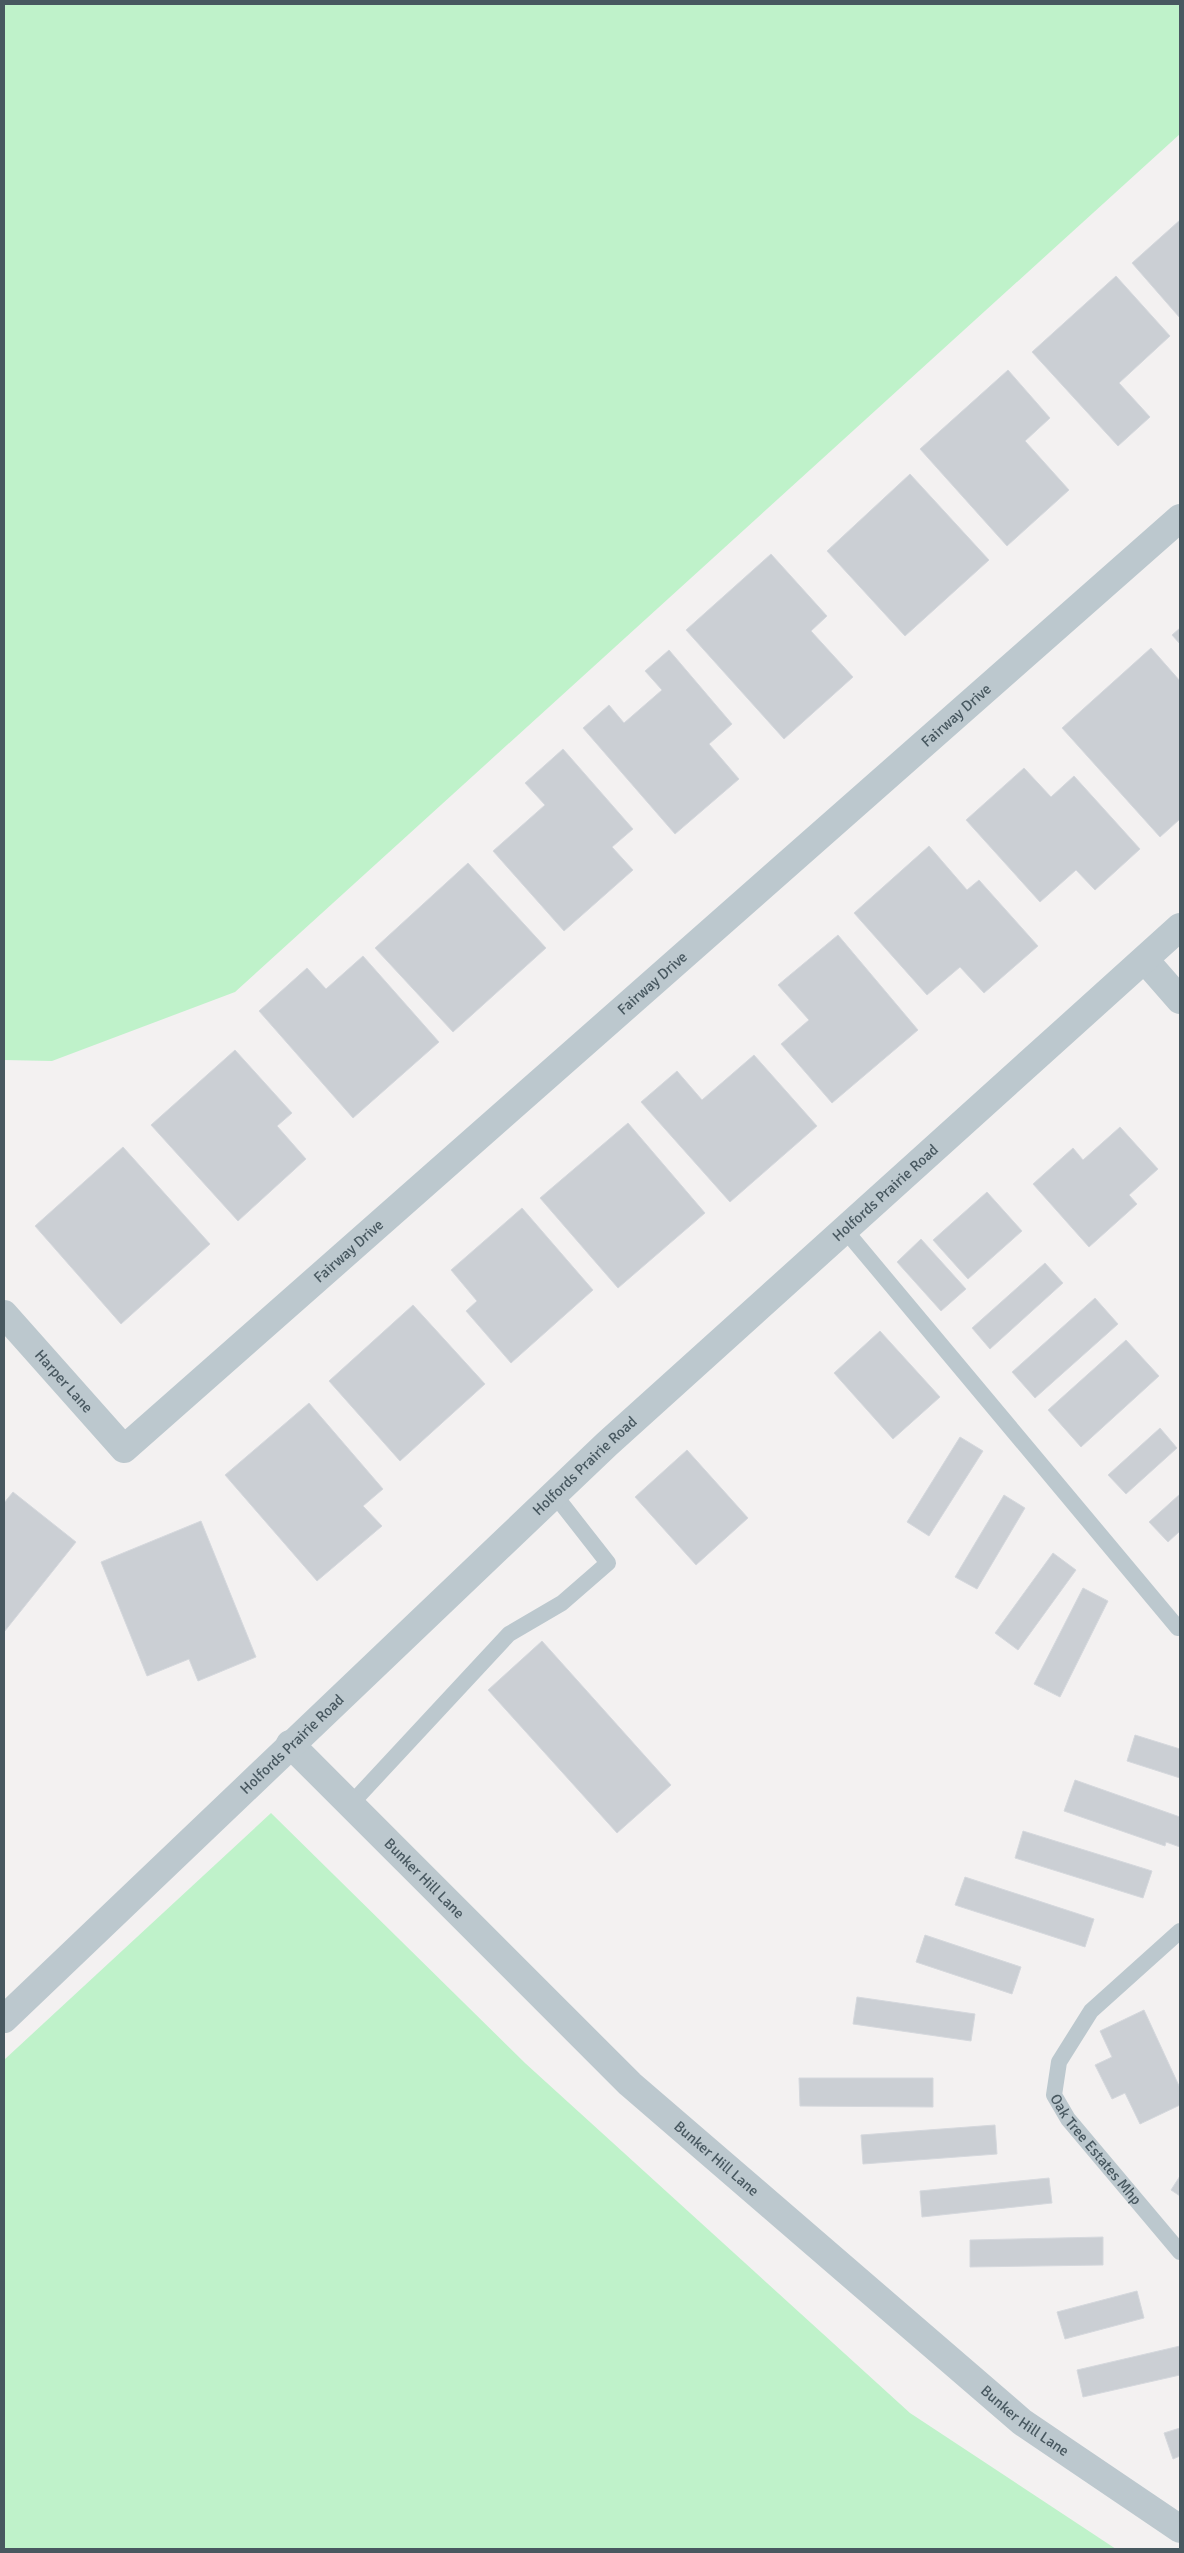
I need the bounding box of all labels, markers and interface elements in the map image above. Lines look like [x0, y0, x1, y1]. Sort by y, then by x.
street label: Fairway Drive [918, 680, 995, 751]
street label: Fairway Drive [614, 948, 691, 1019]
street label: Holfords Prairie Road [829, 1141, 942, 1245]
street label: Fairway Drive [310, 1216, 387, 1287]
street label: Harper Lane [31, 1346, 97, 1417]
street label: Holfords Prairie Road [529, 1413, 641, 1519]
street label: Holfords Prairie Road [236, 1691, 348, 1798]
street label: Bunker Hill Lane [380, 1834, 468, 1922]
street label: Oak Tree Estates Mhp [1046, 2091, 1145, 2209]
street label: Bunker Hill Lane [670, 2117, 763, 2200]
street label: Bunker Hill Lane [977, 2382, 1072, 2460]

